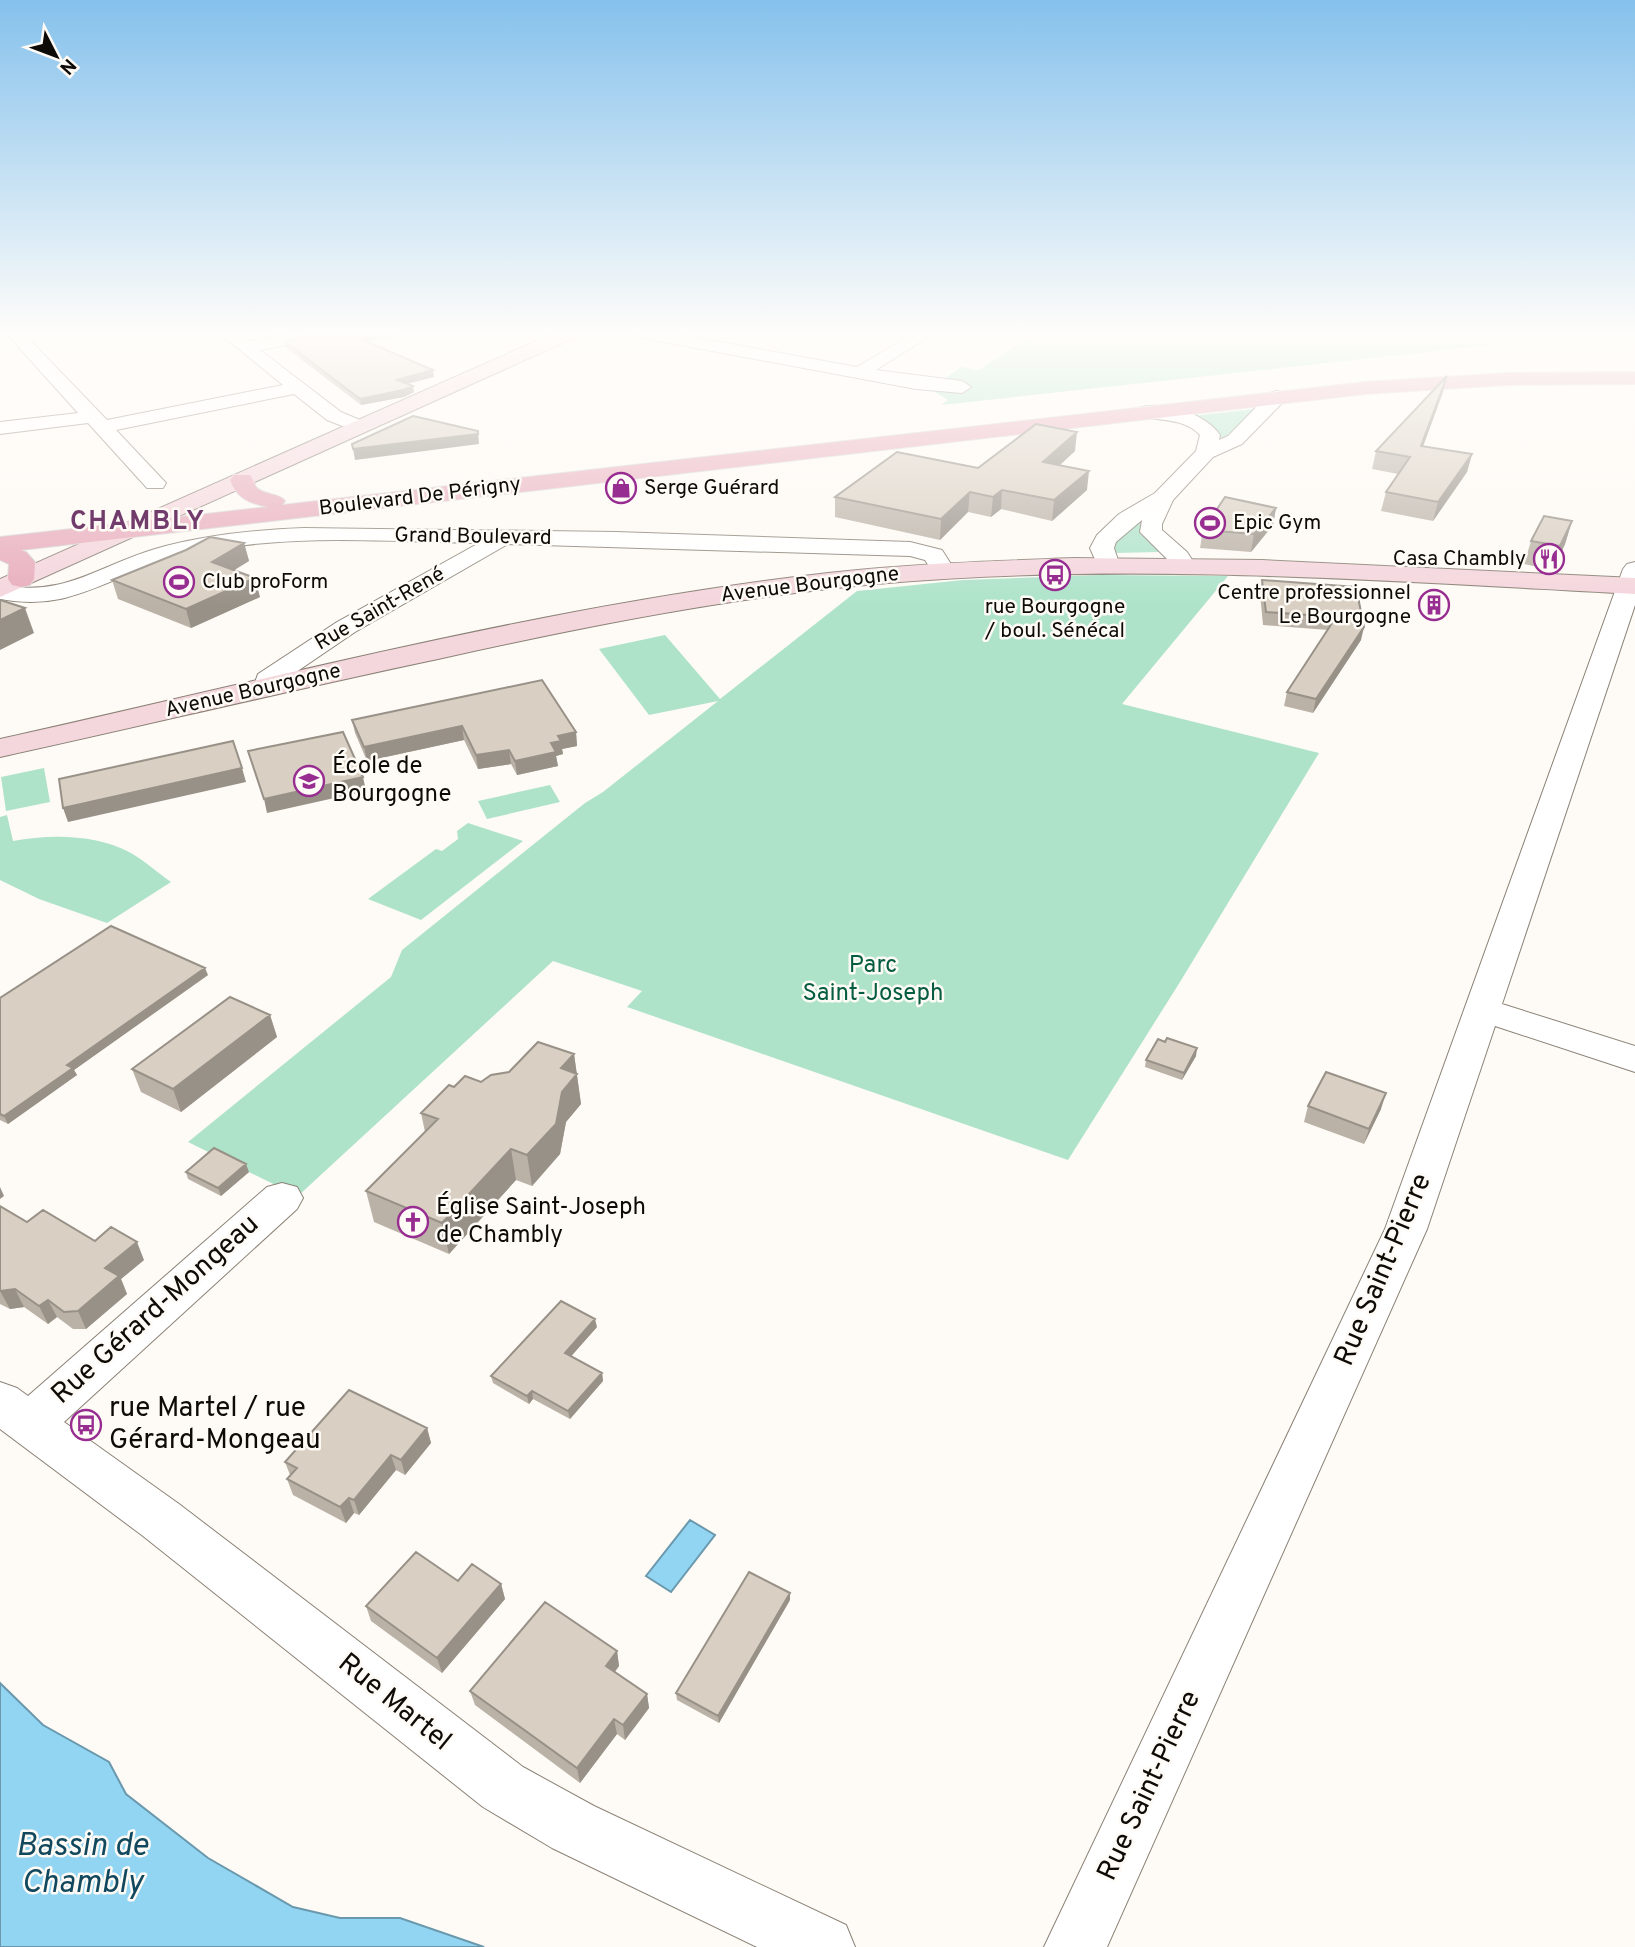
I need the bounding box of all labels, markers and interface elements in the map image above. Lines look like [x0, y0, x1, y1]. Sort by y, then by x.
north arrow [21, 21, 91, 91]
text: N [54, 53, 81, 79]
street label: Boulevard De Périgny [318, 471, 522, 523]
shop icon: Serge Guérard [604, 471, 638, 505]
place label: Serge Guérard [644, 475, 779, 502]
district label: CHAMBLY [70, 506, 206, 539]
sports icon: Epic Gym [1193, 506, 1227, 540]
place label: Epic Gym [1233, 510, 1321, 537]
street label: Grand Boulevard [394, 522, 552, 552]
restaurant icon: Casa Chambly [1532, 542, 1566, 576]
place label: Casa Chambly [1393, 546, 1526, 573]
bus stop icon: rue Bourgogne / boul. Sénécal [1038, 558, 1072, 592]
street label: Rue Saint-René [310, 561, 450, 657]
street label: Avenue Bourgogne [719, 561, 901, 609]
sports icon: Club proForm [162, 565, 196, 599]
place label: Club proForm [202, 569, 328, 596]
place label: Centre professionnel Le Bourgogne [1217, 580, 1411, 631]
building icon: Centre professionnel Le Bourgogne [1417, 588, 1451, 622]
place label: rue Bourgogne / boul. Sénécal [984, 594, 1125, 645]
street label: Avenue Bourgogne [162, 658, 344, 724]
place label: École de Bourgogne [332, 750, 451, 810]
school or university icon: École de Bourgogne [292, 764, 326, 798]
park label: Parc Saint-Joseph [802, 951, 944, 1009]
street label: Rue Saint-Pierre [1327, 1168, 1441, 1372]
place label: Église Saint-Joseph de Chambly [436, 1191, 646, 1251]
church icon: Église Saint-Joseph de Chambly [396, 1205, 430, 1239]
street label: Rue Gérard-Mongeau [45, 1207, 267, 1413]
place label: rue Martel / rue Gérard-Mongeau [109, 1391, 321, 1459]
bus stop icon: rue Martel / rue Gérard-Mongeau [69, 1408, 103, 1442]
street label: Rue Martel [330, 1646, 458, 1760]
street label: Rue Saint-Pierre [1090, 1685, 1210, 1887]
water label: Bassin de Chambly [16, 1827, 149, 1904]

